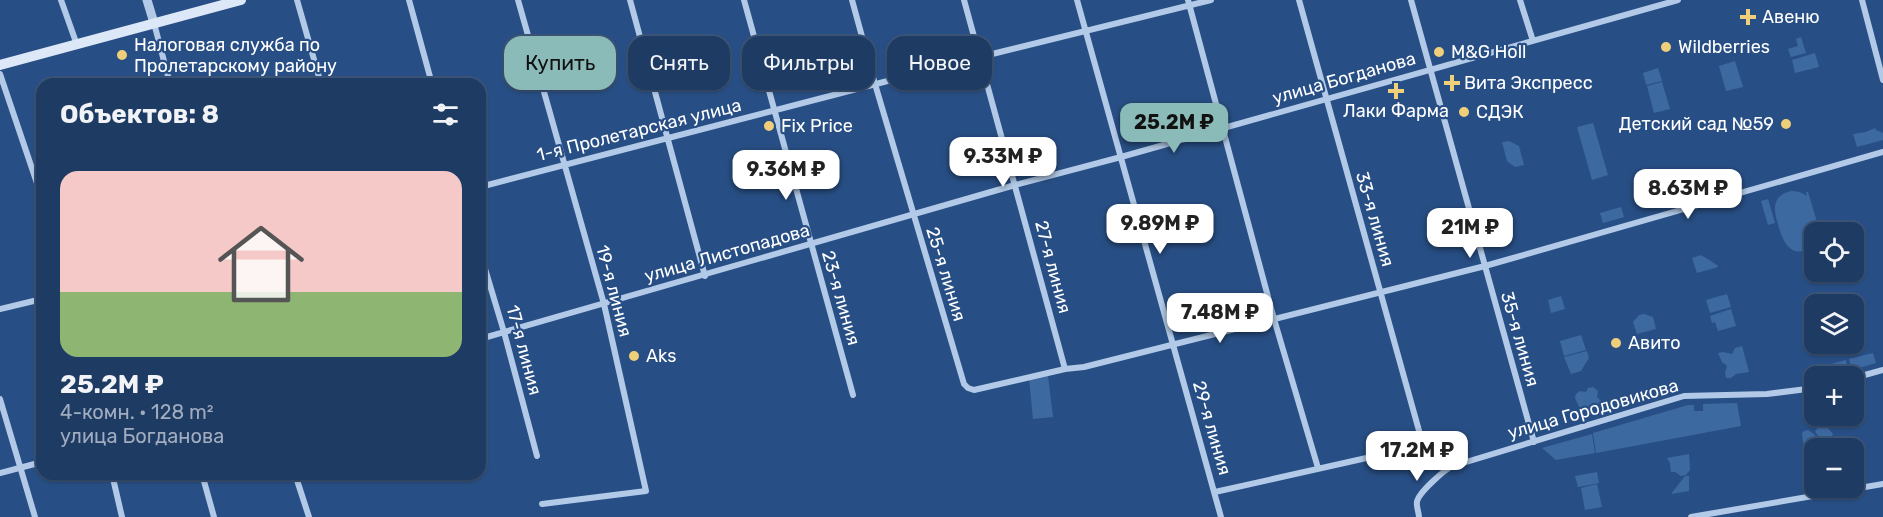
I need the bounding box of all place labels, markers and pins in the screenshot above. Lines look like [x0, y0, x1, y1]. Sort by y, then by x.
place label: Авеню [1762, 6, 1820, 28]
marker: Авеню [1739, 8, 1757, 26]
place label: Налоговая служба по Пролетарскому району [134, 34, 337, 77]
place label: Wildberries [1678, 36, 1770, 58]
marker: Wildberries [1659, 40, 1673, 54]
place label: M&G Holl [1451, 41, 1526, 63]
marker: M&G Holl [1432, 45, 1446, 59]
marker: Налоговая служба по Пролетарскому району [115, 48, 129, 62]
place label: Вита Экспресс [1464, 72, 1593, 94]
marker: Вита Экспресс [1445, 76, 1459, 90]
marker: Лаки Фарма [1389, 84, 1403, 98]
place label: Лаки Фарма [1343, 100, 1449, 122]
place label: СДЭК [1476, 101, 1524, 123]
pin: 25.2M ₽ [1119, 103, 1229, 154]
marker: СДЭК [1457, 105, 1471, 119]
place label: Детский сад №59 [1619, 113, 1774, 135]
place label: Fix Price [781, 115, 853, 137]
marker: Детский сад №59 [1779, 117, 1793, 131]
marker: Fix Price [762, 119, 776, 133]
pin: 9.33M ₽ [948, 137, 1058, 188]
pin: 9.36M ₽ [731, 150, 841, 201]
pin: 8.63M ₽ [1633, 169, 1743, 220]
pin: 9.89M ₽ [1105, 204, 1215, 255]
pin: 21M ₽ [1428, 208, 1512, 259]
pin: 7.48M ₽ [1165, 293, 1275, 344]
place label: Авито [1628, 332, 1681, 354]
marker: Авито [1609, 336, 1623, 350]
place label: Aks [646, 345, 676, 367]
marker: Aks [627, 349, 641, 363]
pin: 17.2M ₽ [1362, 431, 1472, 482]

